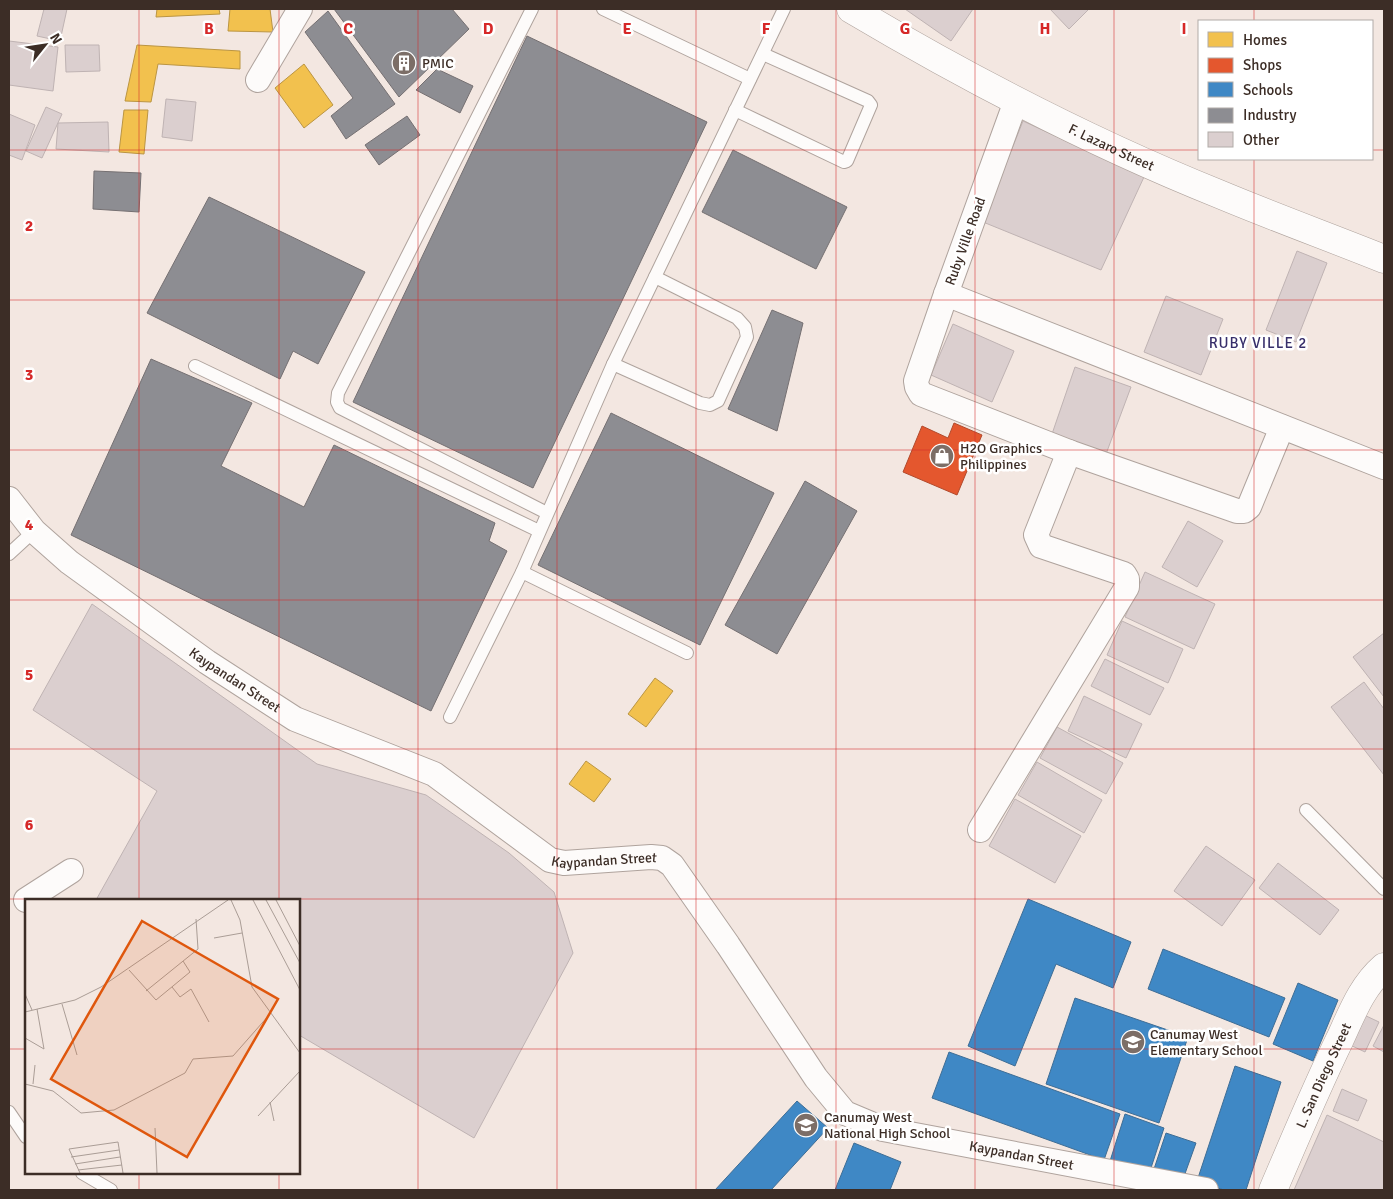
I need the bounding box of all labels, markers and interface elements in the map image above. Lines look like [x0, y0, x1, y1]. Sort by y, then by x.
text: B [204, 19, 214, 39]
text: C [343, 19, 353, 39]
text: D [483, 19, 494, 39]
text: E [622, 19, 632, 39]
text: F [762, 19, 771, 39]
text: G [900, 19, 910, 39]
text: H [1040, 19, 1050, 39]
text: I [1181, 19, 1187, 39]
north arrow [20, 20, 70, 70]
legend [1198, 20, 1373, 160]
text: N [46, 30, 66, 47]
text: Homes [1243, 31, 1287, 49]
building icon: PMIC [391, 50, 417, 76]
place label: PMIC [422, 55, 454, 72]
text: Shops [1243, 56, 1282, 74]
text: Schools [1243, 81, 1294, 99]
text: Industry [1243, 106, 1296, 124]
street label: F. Lazaro Street [1066, 120, 1157, 175]
text: Other [1243, 131, 1280, 149]
street label: Ruby Ville Road [942, 195, 989, 288]
text: 2 [25, 216, 33, 236]
district label: RUBY VILLE 2 [1209, 334, 1307, 352]
text: 3 [25, 365, 33, 385]
place label: H2O Graphics Philippines [960, 440, 1042, 473]
shop icon: H2O Graphics Philippines [929, 443, 955, 469]
text: 4 [25, 515, 34, 535]
street label: Kaypandan Street [186, 644, 284, 716]
text: 5 [25, 665, 33, 685]
text: 6 [25, 815, 34, 835]
street label: Kaypandan Street [550, 849, 658, 872]
inset map [25, 899, 300, 1174]
street label: L. San Diego Street [1293, 1020, 1355, 1131]
place label: Canumay West Elementary School [1150, 1026, 1263, 1059]
school or university icon: Canumay West Elementary School [1120, 1029, 1146, 1055]
place label: Canumay West National High School [824, 1109, 950, 1142]
school or university icon: Canumay West National High School [793, 1112, 819, 1138]
street label: Kaypandan Street [968, 1137, 1075, 1174]

